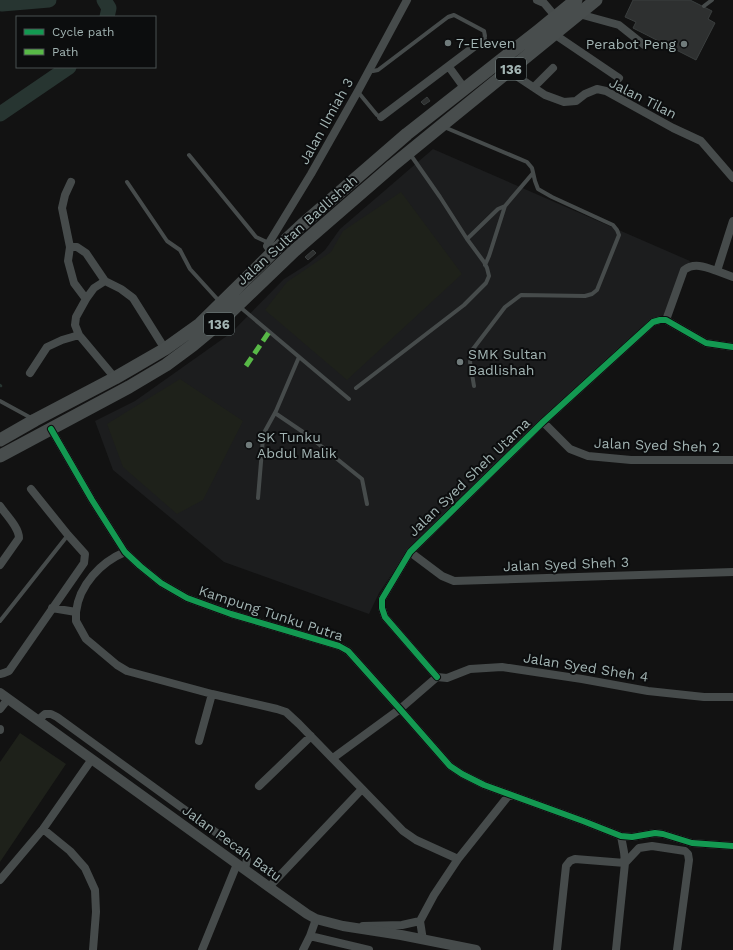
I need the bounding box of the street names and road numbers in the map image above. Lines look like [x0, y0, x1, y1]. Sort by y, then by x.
road number: 136 [496, 58, 526, 80]
street label: Jalan Tilan [607, 74, 679, 122]
street label: Jalan Ilmiah 3 [296, 75, 356, 167]
street label: Jalan Sultan Badlishah [233, 172, 361, 288]
road number: 136 [204, 313, 234, 335]
street label: Jalan Syed Sheh Utama [405, 415, 533, 539]
street label: Jalan Syed Sheh 2 [594, 435, 720, 455]
street label: Jalan Syed Sheh 3 [503, 554, 629, 574]
street label: Kampung Tunku Putra [197, 582, 345, 644]
street label: Jalan Syed Sheh 4 [522, 649, 650, 685]
street label: Jalan Pecah Batu [179, 802, 285, 884]

